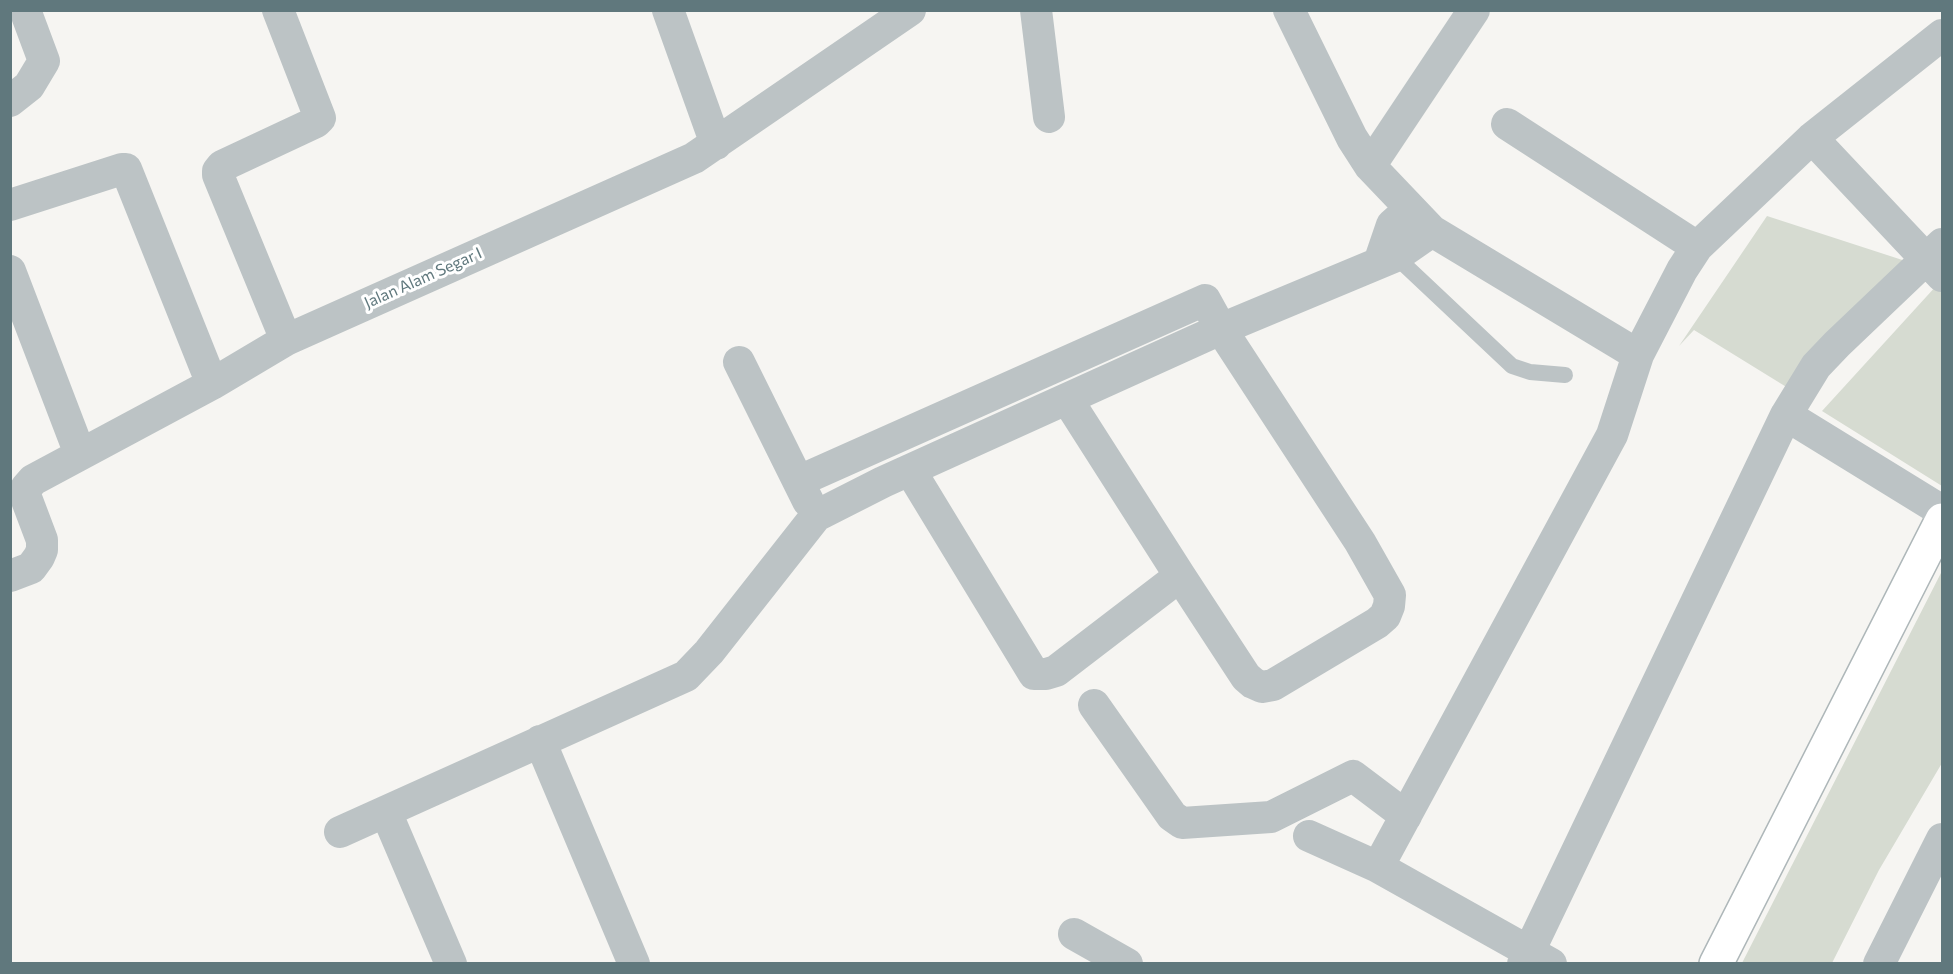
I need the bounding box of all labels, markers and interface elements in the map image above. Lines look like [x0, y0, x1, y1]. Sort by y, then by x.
street label: Jalan Alam Segar I [361, 243, 485, 313]

